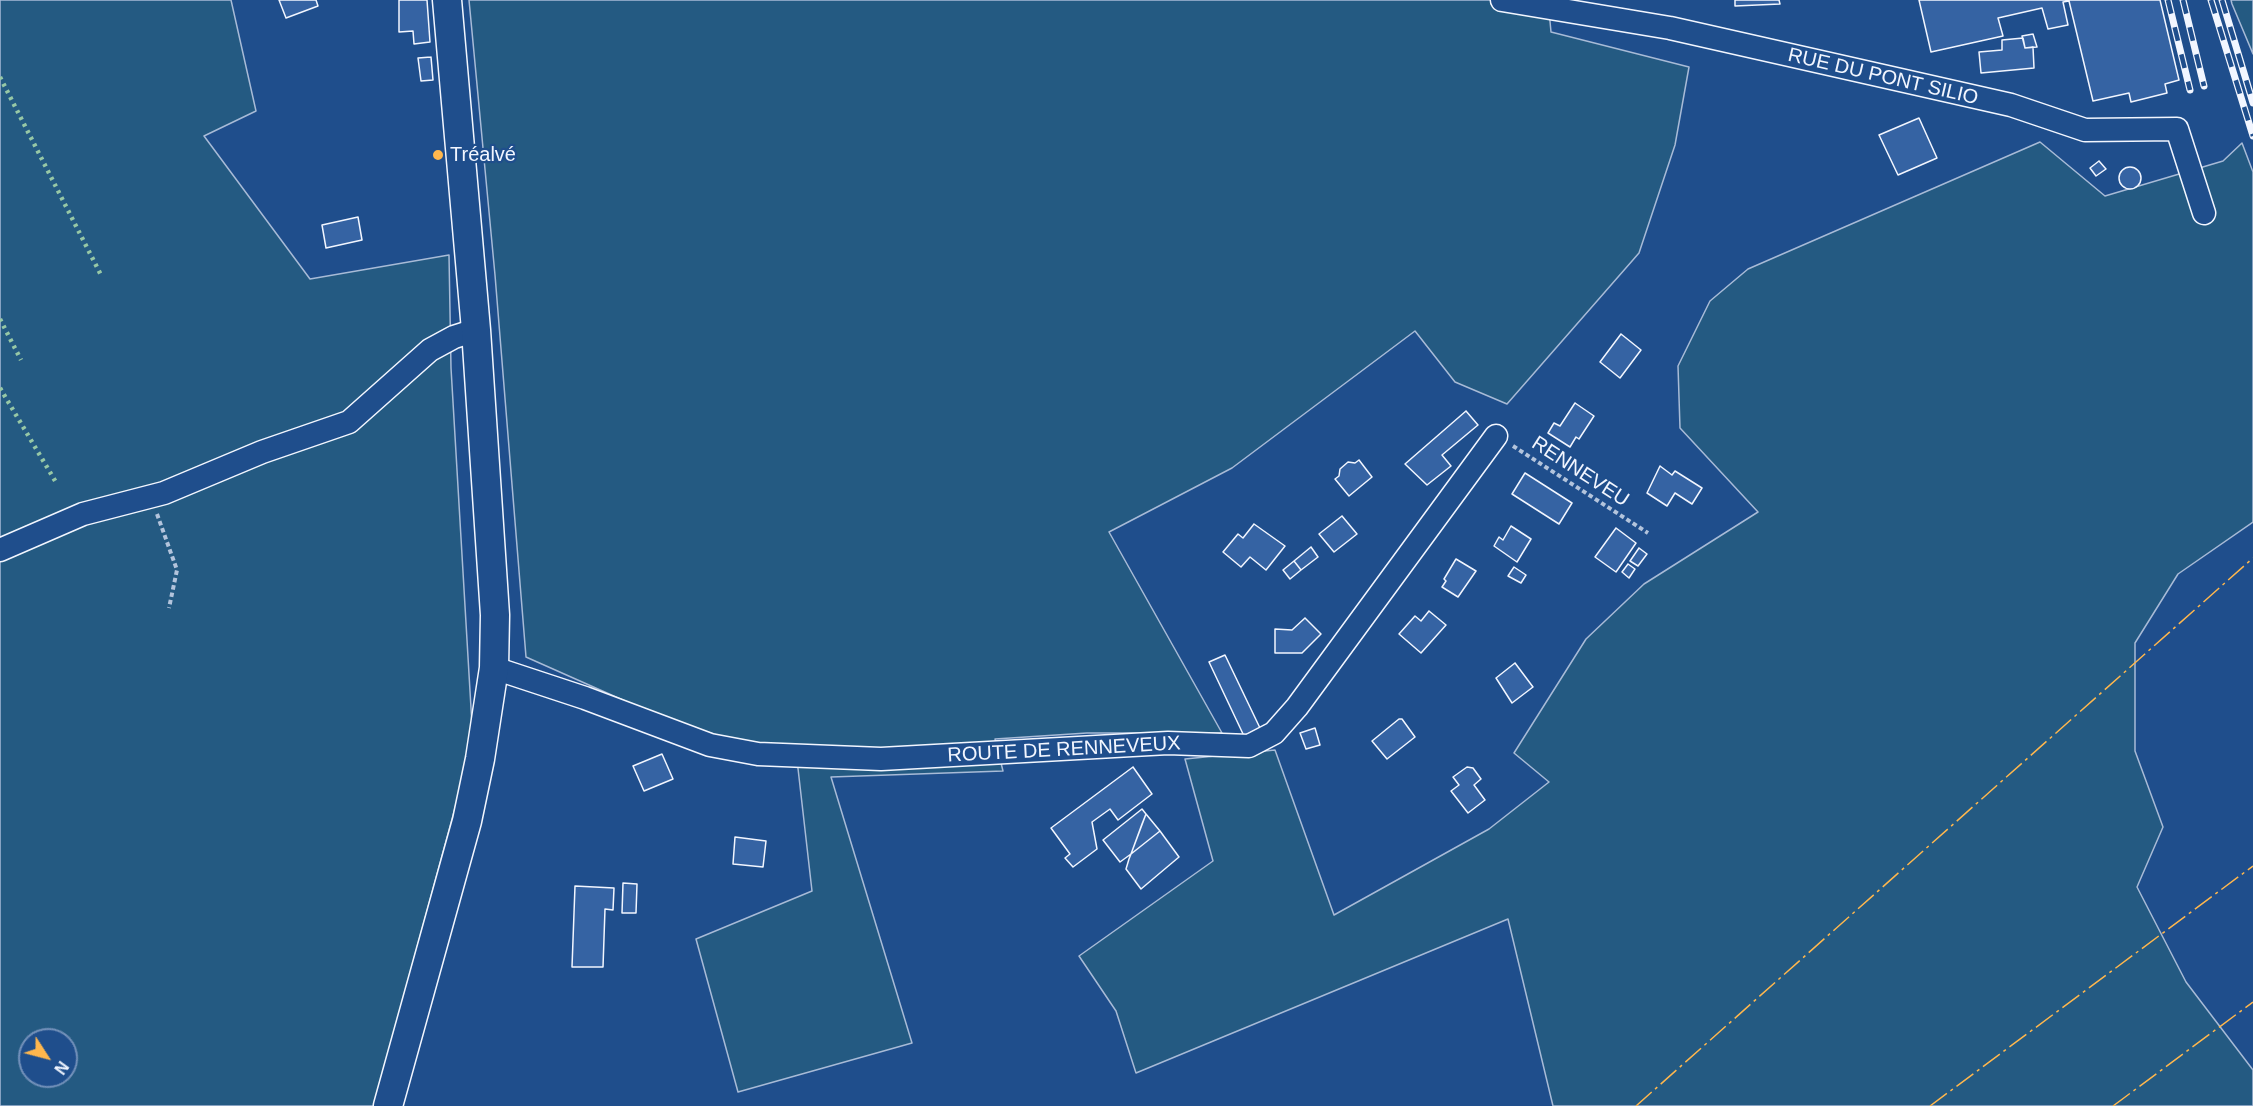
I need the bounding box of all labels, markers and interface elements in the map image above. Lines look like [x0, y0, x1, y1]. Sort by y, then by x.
street label: RUE DU PONT SILIO [1786, 43, 1980, 111]
place label: Tréalvé [450, 143, 516, 167]
marker: Tréalvé [431, 148, 445, 162]
street label: RENNEVEU [1527, 432, 1633, 512]
street label: ROUTE DE RENNEVEUX [947, 732, 1181, 768]
north arrow [18, 1028, 78, 1088]
text: N [51, 1058, 72, 1077]

